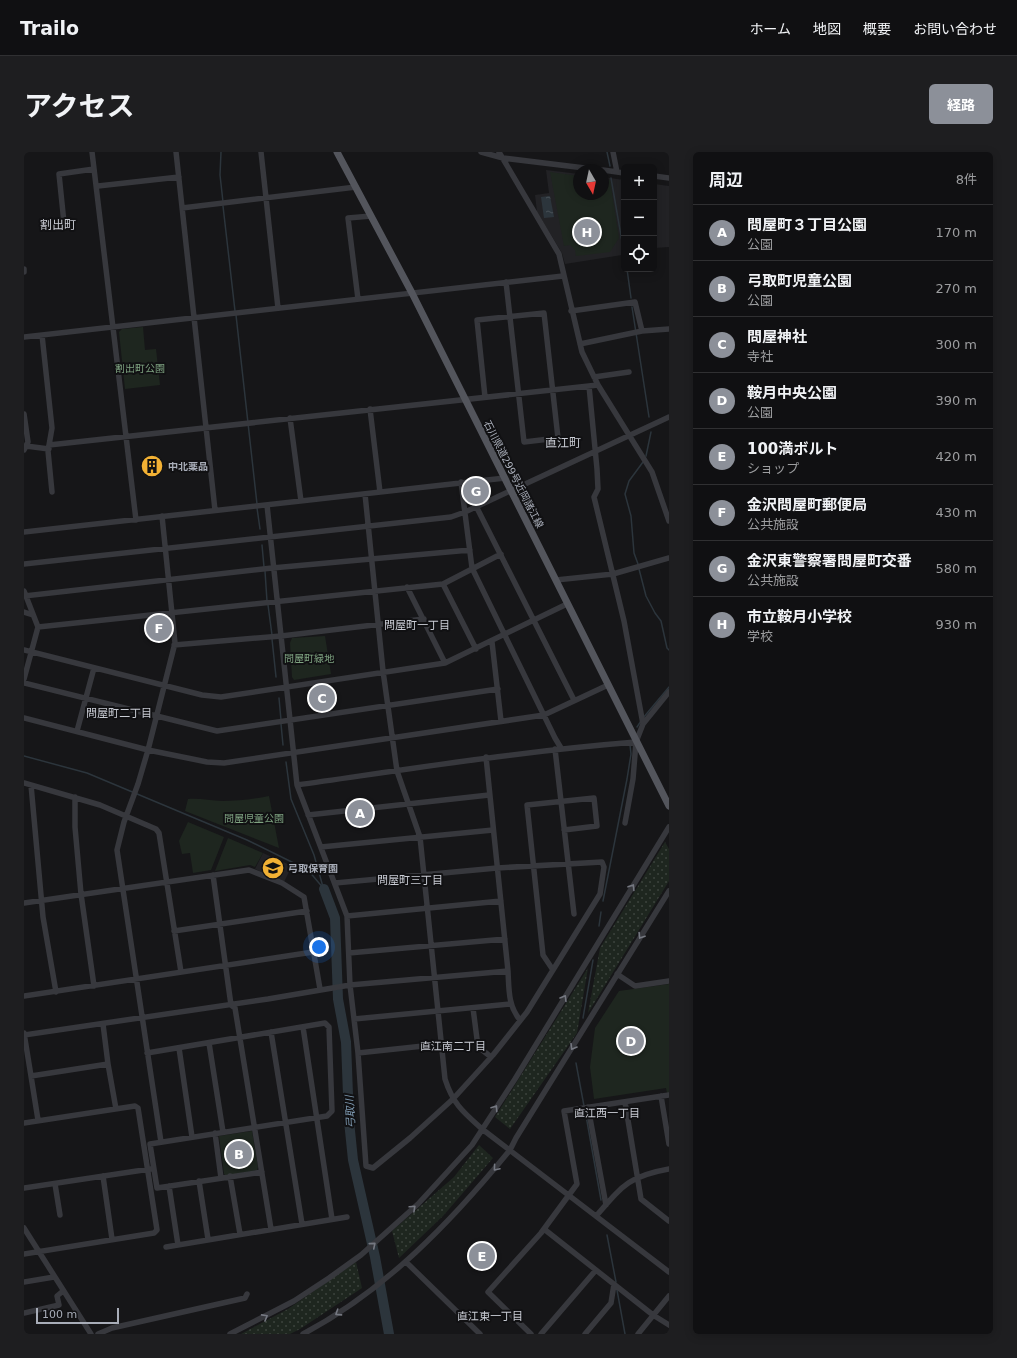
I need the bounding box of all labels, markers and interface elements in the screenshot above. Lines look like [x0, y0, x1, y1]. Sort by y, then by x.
text: Trailo [20, 17, 79, 39]
text: ホーム [749, 21, 791, 37]
text: 地図 [813, 21, 841, 37]
text: 概要 [863, 21, 891, 37]
text: お問い合わせ [913, 21, 997, 37]
button: 経路 [929, 84, 993, 124]
text: アクセス [24, 90, 135, 123]
north arrow [573, 164, 609, 200]
map controls [621, 164, 657, 272]
button: + [621, 164, 657, 200]
text: 周辺 [709, 170, 743, 190]
text: 8件 [956, 172, 977, 187]
button: − [621, 200, 657, 236]
text: 問屋町３丁目公園 [747, 216, 867, 234]
pin: H [574, 217, 600, 247]
district label: 割出町 [40, 218, 76, 232]
text: A [717, 225, 727, 240]
text: 170 m [935, 225, 977, 240]
button: locate [621, 236, 657, 272]
text: 公園 [747, 237, 773, 252]
text: 弓取町児童公園 [747, 272, 852, 290]
text: B [717, 281, 727, 296]
text: 270 m [935, 281, 977, 296]
text: 公園 [747, 293, 773, 308]
text: 問屋神社 [747, 328, 807, 346]
text: C [717, 337, 727, 352]
text: 300 m [935, 337, 977, 352]
text: 寺社 [747, 349, 773, 364]
park label: 割出町公園 [115, 363, 165, 374]
text: 鞍月中央公園 [747, 384, 837, 402]
text: D [717, 393, 727, 408]
text: 390 m [935, 393, 977, 408]
text: 公園 [747, 405, 773, 420]
street label: 石川県道299号近岡諸江線 [482, 419, 545, 530]
district label: 直江町 [545, 436, 581, 450]
text: 100満ボルト [747, 440, 838, 458]
text: E [718, 449, 726, 464]
text: 420 m [935, 449, 977, 464]
building icon: 中北薬品 [139, 453, 165, 479]
place label: 中北薬品 [168, 461, 208, 472]
text: ショップ [747, 461, 799, 476]
pin: G [463, 476, 489, 506]
text: 金沢問屋町郵便局 [747, 496, 867, 514]
text: F [718, 505, 726, 520]
text: 430 m [935, 505, 977, 520]
text: 公共施設 [747, 517, 799, 532]
text: 金沢東警察署問屋町交番 [747, 552, 912, 570]
text: G [717, 561, 727, 576]
text: 580 m [935, 561, 977, 576]
text: 公共施設 [747, 573, 799, 588]
text: 市立鞍月小学校 [747, 608, 852, 626]
pin: F [146, 613, 172, 643]
text: H [717, 617, 727, 632]
text: 930 m [935, 617, 977, 632]
district label: 問屋町一丁目 [384, 619, 450, 632]
text: 学校 [747, 629, 773, 644]
park label: 問屋町緑地 [284, 653, 335, 664]
pin: C [309, 683, 335, 713]
district label: 問屋町二丁目 [86, 707, 152, 720]
pin: A [347, 798, 373, 828]
park label: 問屋児童公園 [224, 813, 284, 824]
school or university icon: 弓取保育園 [260, 855, 286, 881]
place label: 弓取保育園 [288, 863, 338, 874]
district label: 問屋町三丁目 [377, 874, 443, 887]
one-way arrow [628, 884, 635, 891]
one-way arrow [638, 932, 646, 939]
your location [309, 937, 329, 957]
one-way arrow [560, 995, 567, 1002]
pin: D [618, 1026, 644, 1056]
district label: 直江南二丁目 [420, 1040, 486, 1053]
one-way arrow [570, 1043, 577, 1050]
water label: 弓取川 [343, 1094, 358, 1129]
one-way arrow [491, 1106, 498, 1113]
district label: 直江西一丁目 [574, 1107, 640, 1120]
pin: B [226, 1139, 252, 1169]
one-way arrow [493, 1163, 500, 1171]
one-way arrow [408, 1205, 416, 1213]
pin: E [469, 1241, 495, 1271]
one-way arrow [368, 1242, 375, 1249]
scale bar [36, 1306, 119, 1325]
text: 100 m [42, 1308, 77, 1321]
one-way arrow [335, 1308, 342, 1316]
district label: 直江東一丁目 [457, 1310, 523, 1323]
one-way arrow [261, 1314, 268, 1321]

